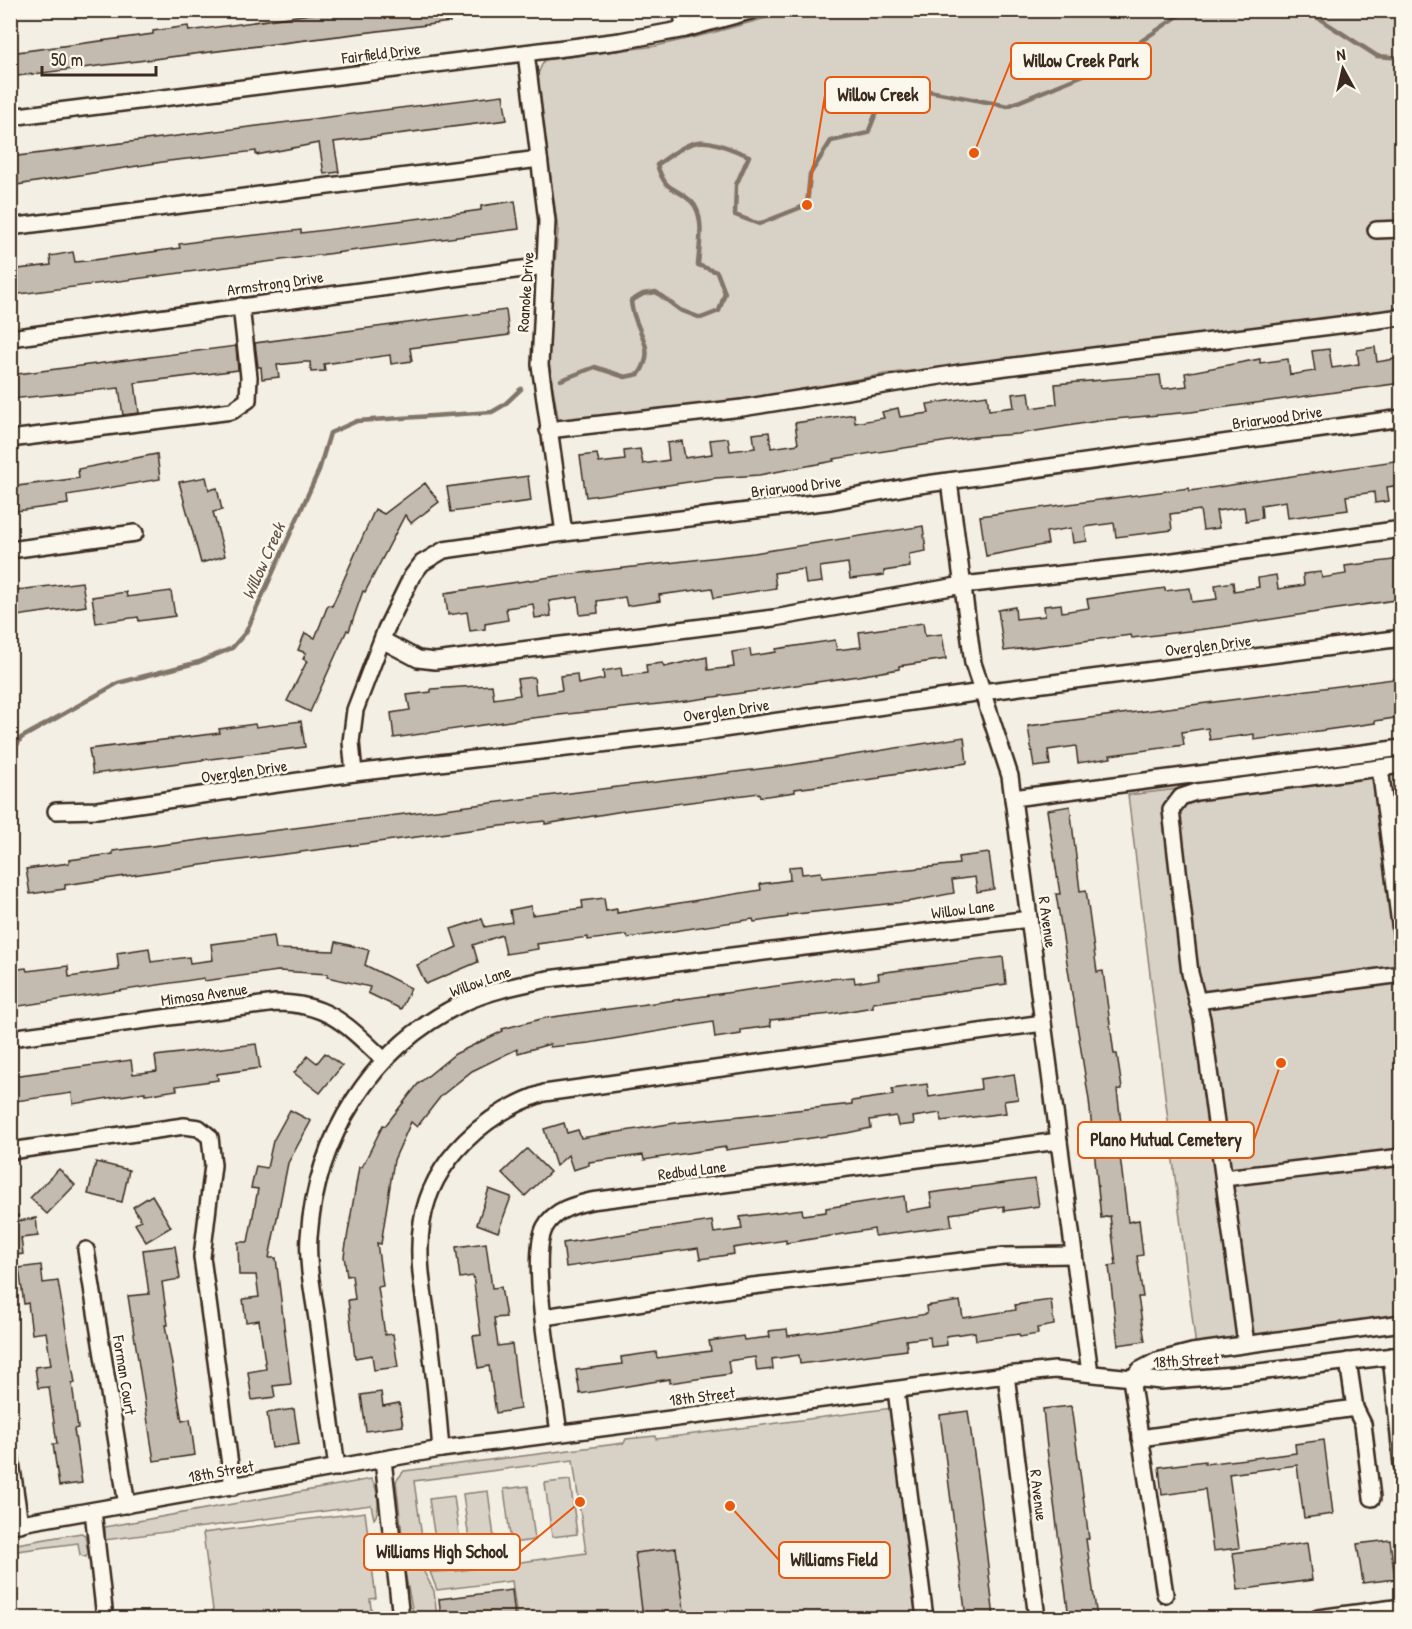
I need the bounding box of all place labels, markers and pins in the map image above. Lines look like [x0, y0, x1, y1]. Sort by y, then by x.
callout: Willow Creek Park [1011, 43, 1151, 79]
callout: Willow Creek [825, 77, 930, 113]
callout: Plano Mutual Cemetery [1078, 1122, 1254, 1158]
callout: Williams High School [364, 1534, 520, 1570]
callout: Williams Field [779, 1542, 890, 1578]

